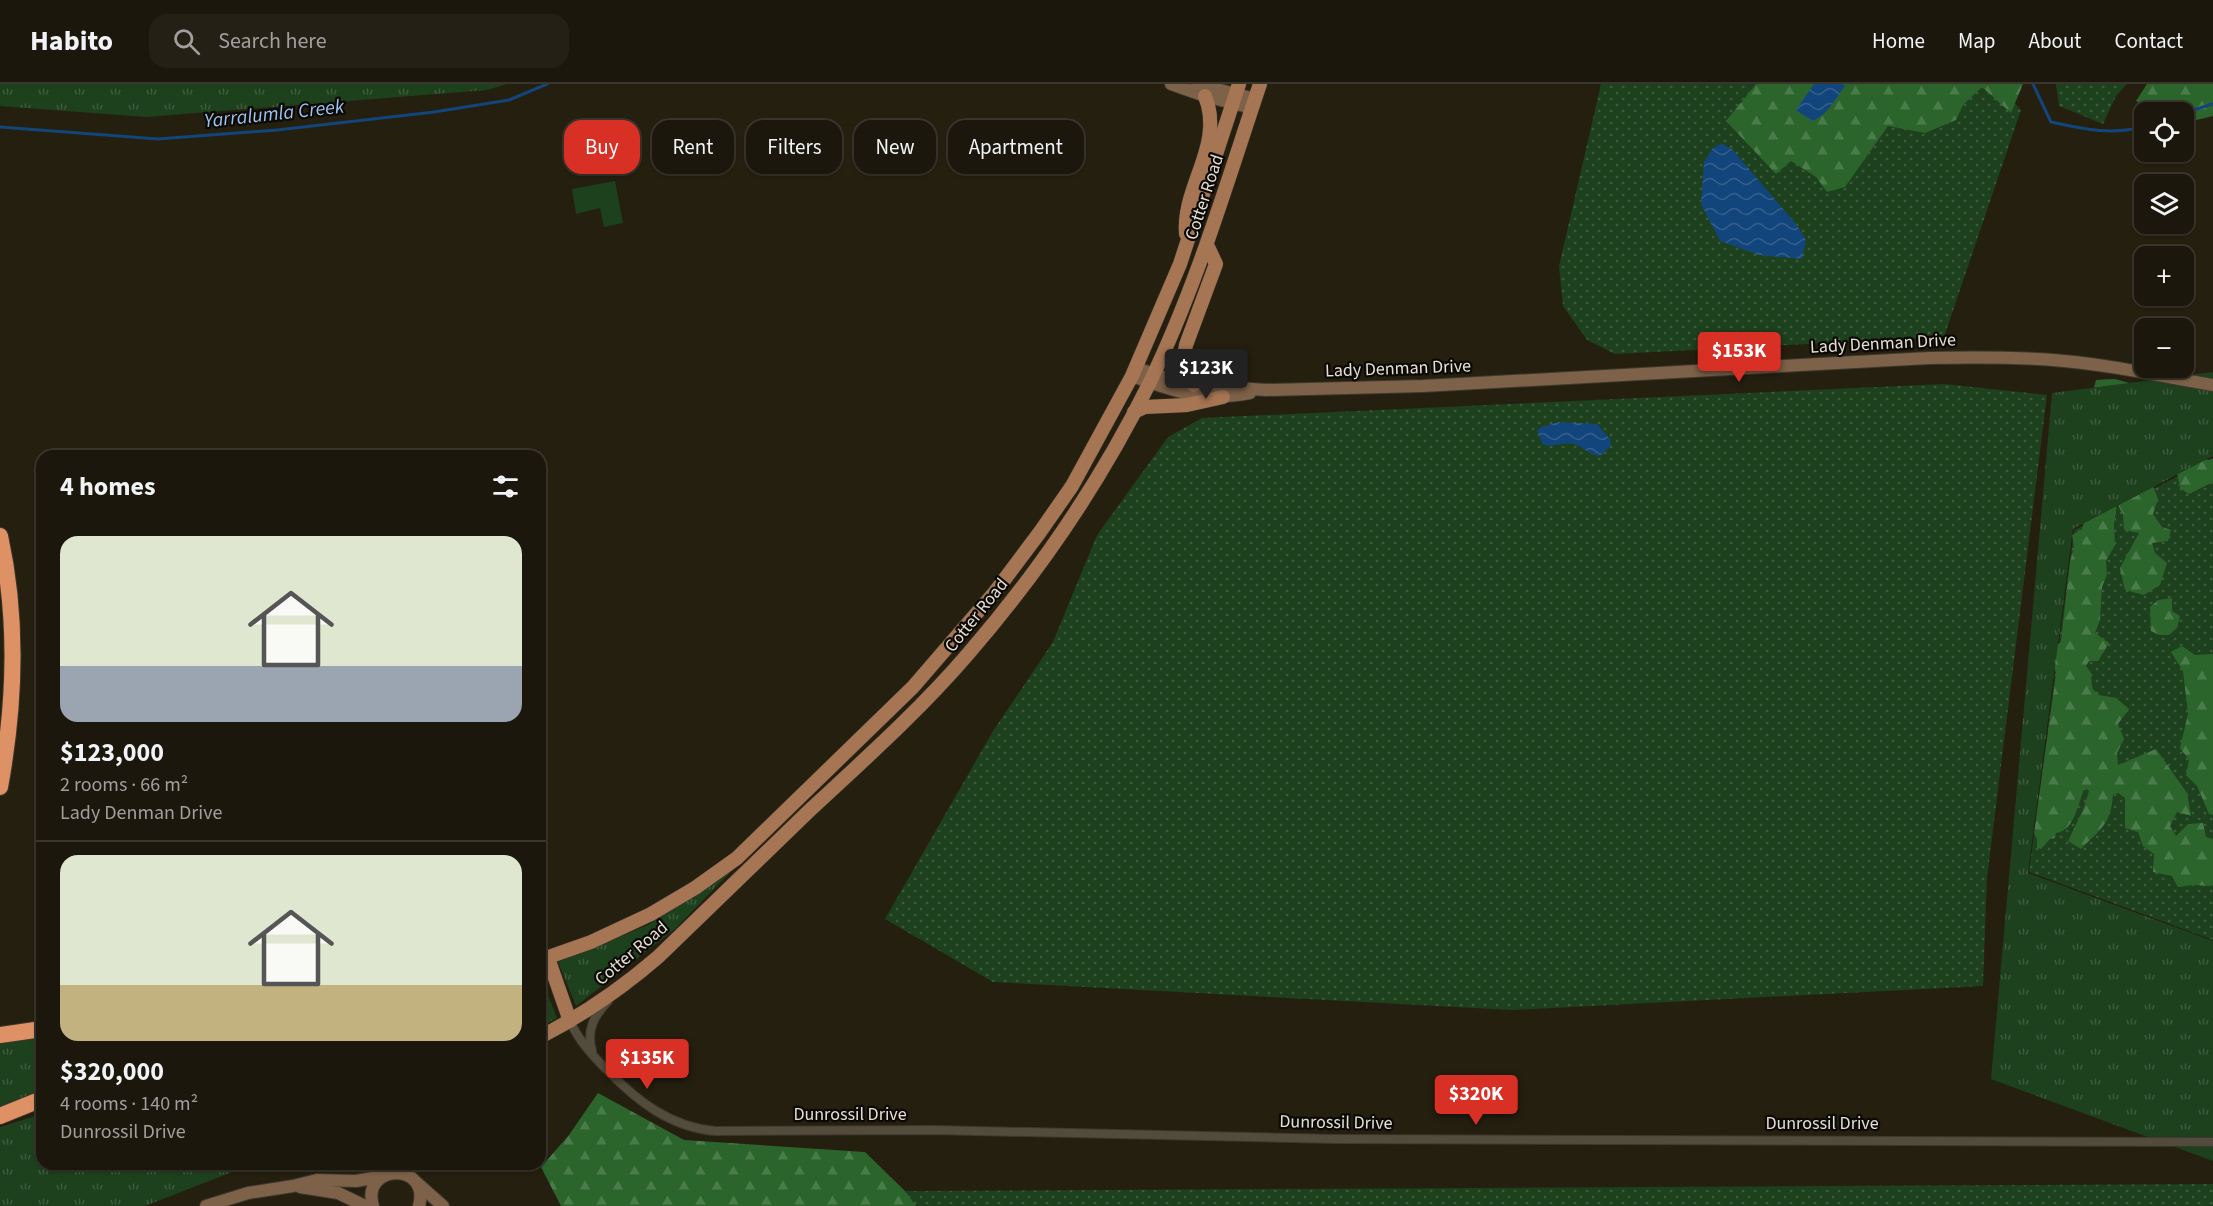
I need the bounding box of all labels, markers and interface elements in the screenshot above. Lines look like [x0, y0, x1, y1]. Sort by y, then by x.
search box [149, 14, 569, 68]
text: Habito [30, 21, 113, 61]
icon: search [170, 25, 203, 58]
text: Search here [218, 25, 327, 57]
text: Home [1872, 26, 1925, 56]
text: Map [1958, 26, 1996, 56]
text: About [2029, 26, 2081, 56]
text: Contact [2114, 26, 2183, 56]
water label: Yarralumla Creek [203, 93, 346, 135]
map controls [2134, 102, 2194, 378]
button: locate [2134, 102, 2194, 162]
chip: Buy [564, 120, 640, 174]
chip: Rent [652, 120, 734, 174]
chip: Filters [746, 120, 842, 174]
chip: New [854, 120, 936, 174]
chip: Apartment [948, 120, 1084, 174]
street label: Cotter Road [1179, 151, 1230, 243]
button: layers [2134, 174, 2194, 234]
button: + [2134, 246, 2194, 306]
button: − [2134, 318, 2194, 378]
street label: Lady Denman Drive [1809, 327, 1957, 360]
pin: $153K [1697, 332, 1781, 383]
text: $153K [1712, 337, 1766, 365]
pin: $123K [1164, 349, 1248, 400]
street label: Lady Denman Drive [1325, 353, 1472, 384]
text: $123K [1179, 354, 1233, 382]
text: 4 homes [60, 468, 155, 505]
icon: filters [489, 470, 522, 503]
street label: Cotter Road [939, 573, 1014, 658]
icon: home [237, 575, 345, 683]
text: $123,000 [60, 734, 164, 771]
text: 2 rooms · 66 m² [60, 771, 188, 799]
text: Lady Denman Drive [60, 799, 222, 827]
icon: home [237, 894, 345, 1002]
street label: Cotter Road [589, 915, 673, 991]
pin: $135K [605, 1039, 689, 1090]
text: $135K [620, 1044, 674, 1072]
text: $320,000 [60, 1053, 164, 1090]
pin: $320K [1434, 1075, 1518, 1126]
text: $320K [1449, 1080, 1503, 1108]
text: 4 rooms · 140 m² [60, 1090, 198, 1118]
street label: Dunrossil Drive [793, 1102, 907, 1127]
street label: Dunrossil Drive [1279, 1109, 1393, 1136]
street label: Dunrossil Drive [1765, 1111, 1879, 1136]
text: Dunrossil Drive [60, 1118, 186, 1146]

